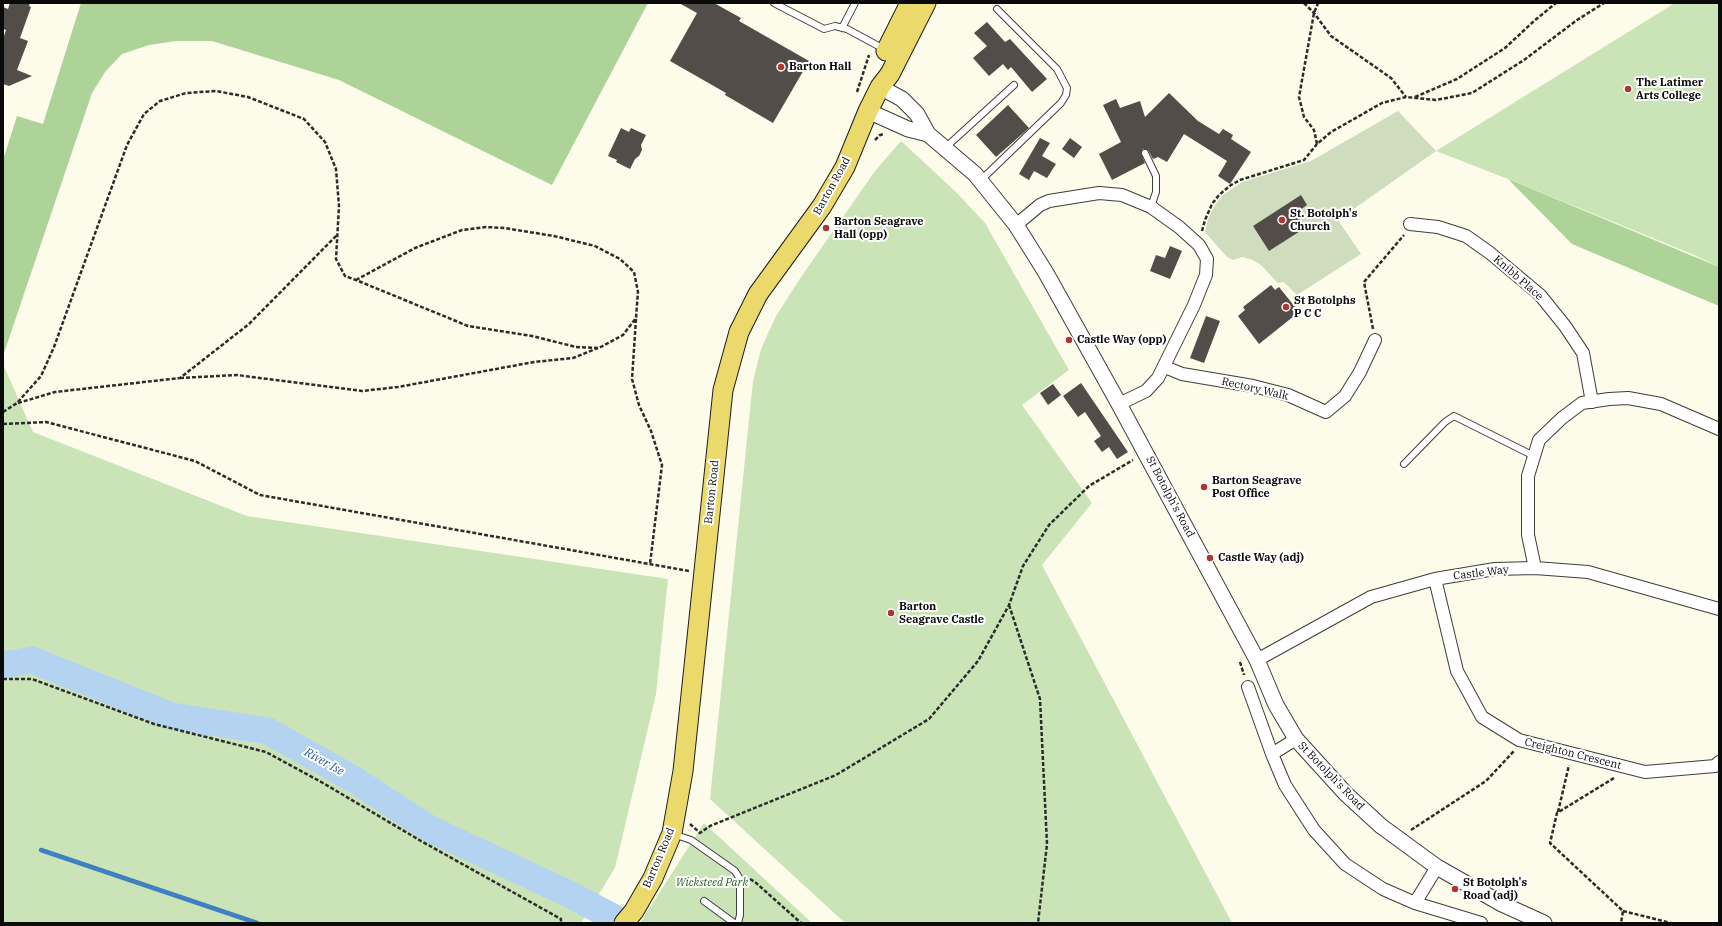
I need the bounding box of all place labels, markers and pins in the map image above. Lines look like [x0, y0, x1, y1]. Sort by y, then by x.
place label: Barton Hall [789, 60, 851, 74]
marker: Barton Hall [776, 62, 786, 72]
place label: The Latimer Arts College [1636, 76, 1703, 102]
marker: The Latimer Arts College [1623, 84, 1633, 94]
place label: St. Botolph's Church [1290, 207, 1357, 233]
place label: Barton Seagrave Hall (opp) [834, 215, 924, 241]
marker: St. Botolph's Church [1277, 215, 1287, 225]
marker: Barton Seagrave Hall (opp) [821, 223, 831, 233]
place label: St Botolphs P C C [1294, 294, 1356, 320]
marker: St Botolphs P C C [1281, 302, 1291, 312]
place label: Castle Way (opp) [1077, 333, 1166, 347]
marker: Castle Way (opp) [1064, 335, 1074, 345]
place label: Barton Seagrave Post Office [1212, 474, 1302, 500]
marker: Barton Seagrave Post Office [1199, 482, 1209, 492]
place label: Castle Way (adj) [1218, 551, 1304, 565]
marker: Castle Way (adj) [1205, 553, 1215, 563]
place label: Barton Seagrave Castle [899, 600, 984, 626]
marker: Barton Seagrave Castle [886, 608, 896, 618]
place label: St Botolph's Road (adj) [1463, 876, 1527, 902]
marker: St Botolph's Road (adj) [1450, 884, 1460, 894]

